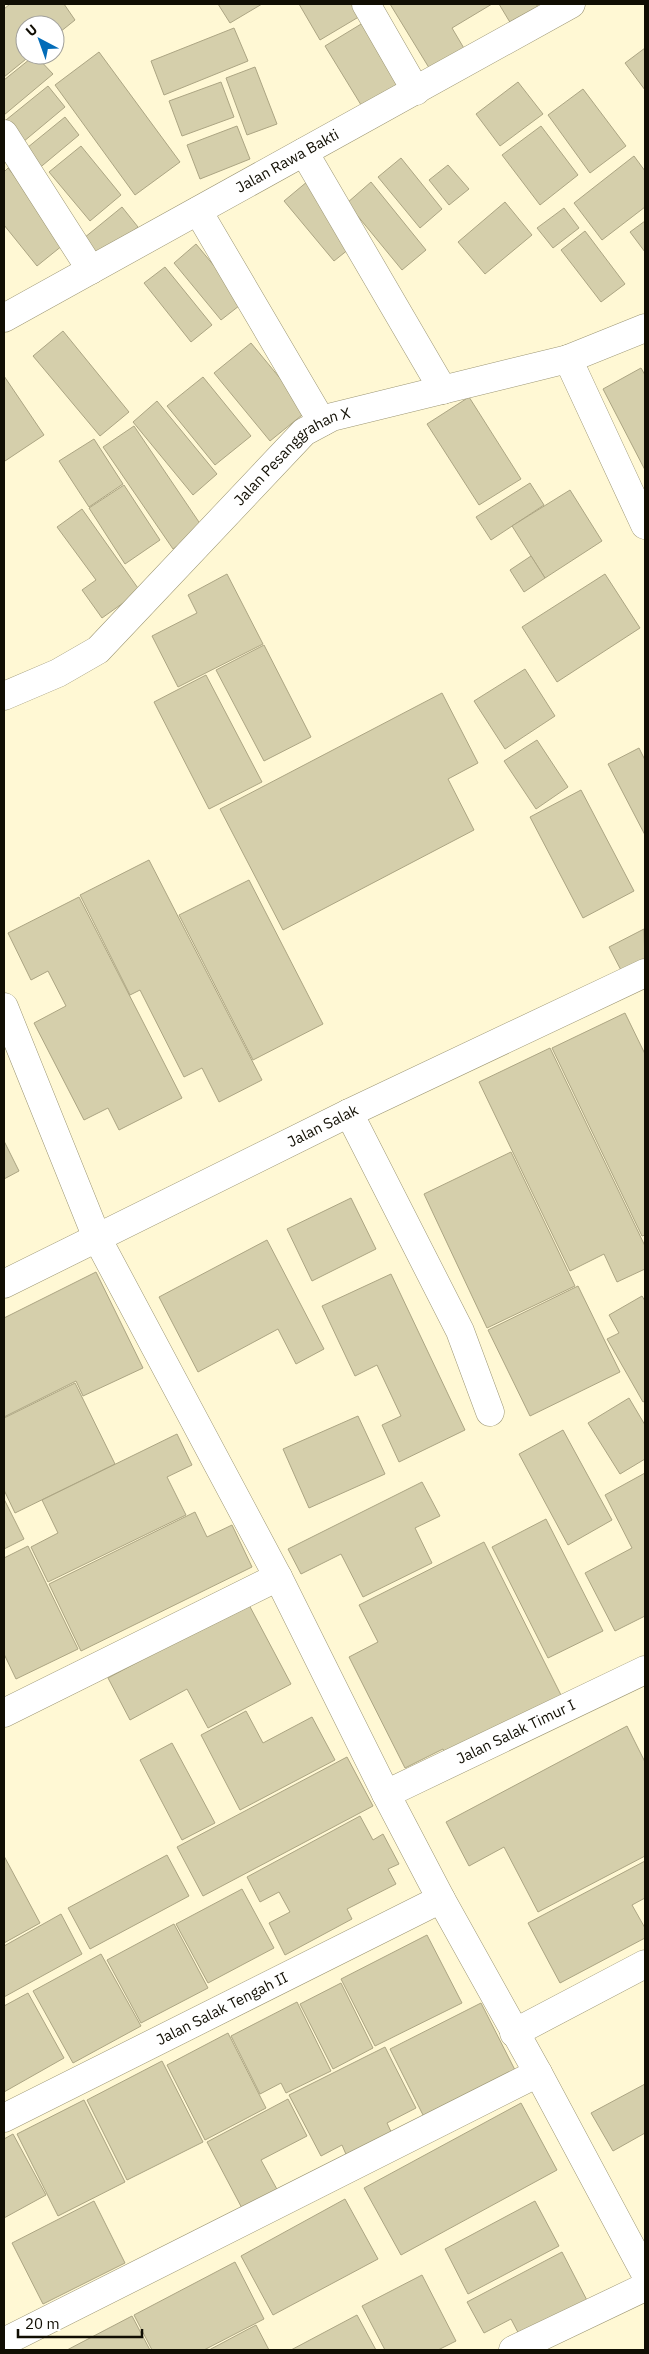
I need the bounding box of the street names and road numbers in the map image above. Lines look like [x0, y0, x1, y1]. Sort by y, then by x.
street label: Jalan Rawa Bakti [232, 124, 342, 197]
street label: Jalan Pesanggrahan X [230, 403, 352, 509]
street label: Jalan Salak [284, 1100, 361, 1151]
street label: Jalan Salak Timur I [453, 1695, 578, 1768]
street label: Jalan Salak Tengah II [153, 1967, 291, 2049]

